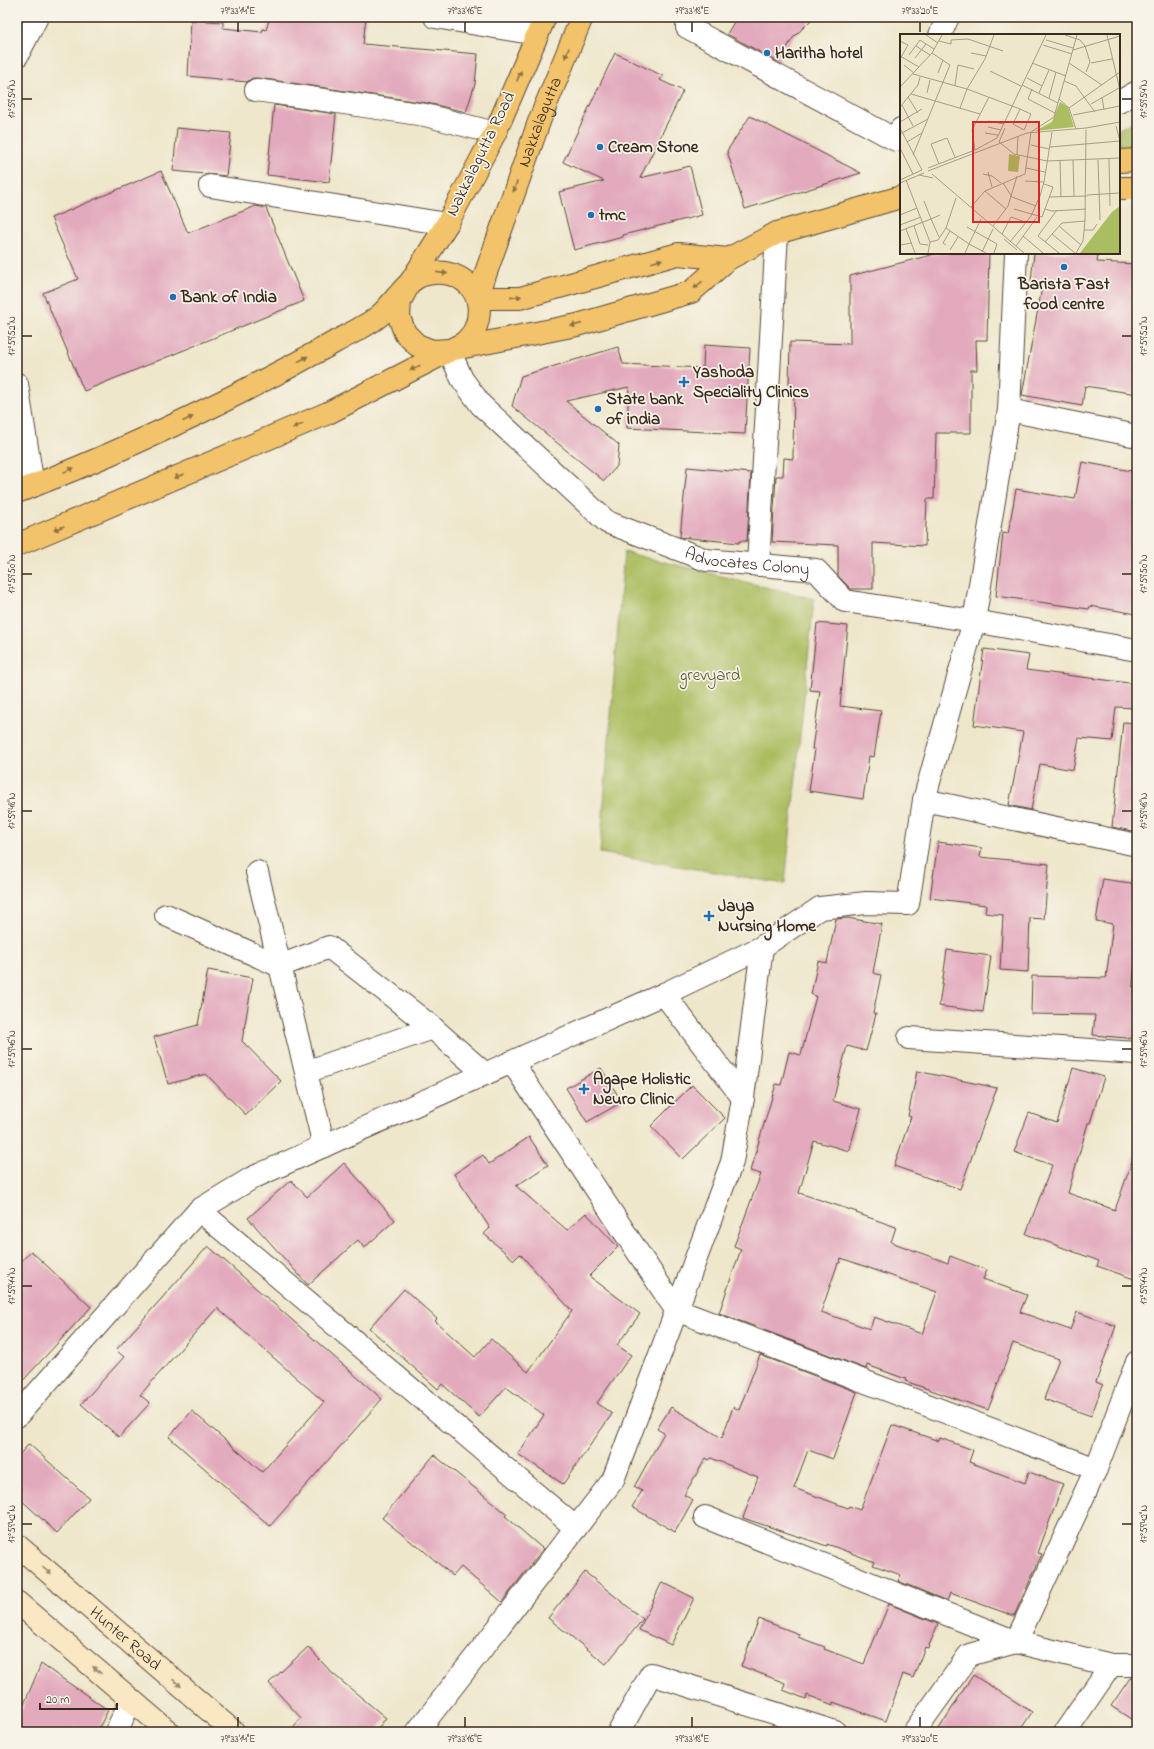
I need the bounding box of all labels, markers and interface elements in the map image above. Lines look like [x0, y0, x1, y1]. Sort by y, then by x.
text: 79°33'14"E [221, 4, 255, 19]
text: 79°33'16"E [447, 4, 483, 19]
text: 79°33'18"E [675, 4, 709, 19]
text: 79°33'20"E [902, 4, 938, 19]
inset map [900, 34, 1120, 254]
place label: Haritha hotel [775, 41, 863, 66]
one-way arrow [564, 48, 570, 60]
marker: Haritha hotel [762, 48, 772, 58]
one-way arrow [516, 71, 522, 82]
street label: Nakkalagutta [512, 73, 569, 170]
text: 17°59'54"N [5, 79, 20, 118]
text: 17°59'54"N [1137, 79, 1152, 118]
street label: Nakkalagutta Road [440, 87, 524, 221]
place label: Cream Stone [608, 135, 700, 160]
marker: Cream Stone [595, 142, 605, 152]
one-way arrow [512, 182, 518, 194]
place label: tmc [598, 203, 626, 228]
marker: tmc [586, 210, 596, 220]
one-way arrow [651, 258, 663, 264]
marker: Barista Fast food centre [1059, 262, 1069, 272]
one-way arrow [436, 269, 449, 276]
place label: Barista Fast food centre [1017, 272, 1110, 317]
one-way arrow [694, 280, 703, 289]
place label: Bank of India [180, 285, 277, 310]
marker: Bank of India [168, 292, 178, 302]
one-way arrow [510, 294, 522, 301]
text: 17°59'52"N [5, 316, 20, 356]
text: 17°59'52"N [1137, 316, 1152, 356]
one-way arrow [569, 322, 581, 328]
one-way arrow [298, 356, 309, 362]
place label: Yashoda Speciality Clinics [692, 360, 809, 407]
one-way arrow [409, 365, 420, 371]
marker: Yashoda Speciality Clinics [678, 376, 690, 388]
place label: State bank of india [606, 387, 684, 432]
marker: State bank of india [593, 404, 603, 414]
one-way arrow [183, 416, 194, 422]
one-way arrow [292, 423, 304, 429]
one-way arrow [63, 467, 75, 473]
one-way arrow [172, 474, 184, 480]
one-way arrow [54, 525, 65, 531]
street label: Advocates Colony [681, 541, 811, 583]
text: 17°59'50"N [5, 554, 20, 593]
text: 17°59'50"N [1137, 554, 1152, 593]
park label: grevyard [679, 663, 741, 690]
text: 17°59'48"N [5, 792, 20, 829]
text: 17°59'48"N [1137, 792, 1152, 829]
place label: Jaya Nursing Home [718, 894, 817, 941]
marker: Jaya Nursing Home [703, 910, 715, 922]
text: 17°59'46"N [5, 1030, 20, 1068]
text: 17°59'46"N [1137, 1030, 1152, 1068]
place label: Agape Holistic Neuro Clinic [593, 1067, 691, 1112]
marker: Agape Holistic Neuro Clinic [578, 1083, 590, 1095]
text: 17°59'44"N [5, 1267, 20, 1305]
text: 17°59'44"N [1137, 1267, 1152, 1305]
text: 17°59'42"N [5, 1505, 20, 1543]
text: 17°59'42"N [1137, 1505, 1152, 1543]
one-way arrow [41, 1566, 52, 1575]
street label: Hunter Road [84, 1600, 167, 1677]
one-way arrow [91, 1665, 102, 1674]
one-way arrow [172, 1678, 182, 1687]
scale bar [40, 1685, 117, 1711]
text: 20 m [46, 1691, 69, 1709]
text: 79°33'14"E [221, 1732, 255, 1747]
text: 79°33'16"E [447, 1732, 483, 1747]
text: 79°33'18"E [675, 1732, 709, 1747]
text: 79°33'20"E [902, 1732, 938, 1747]

